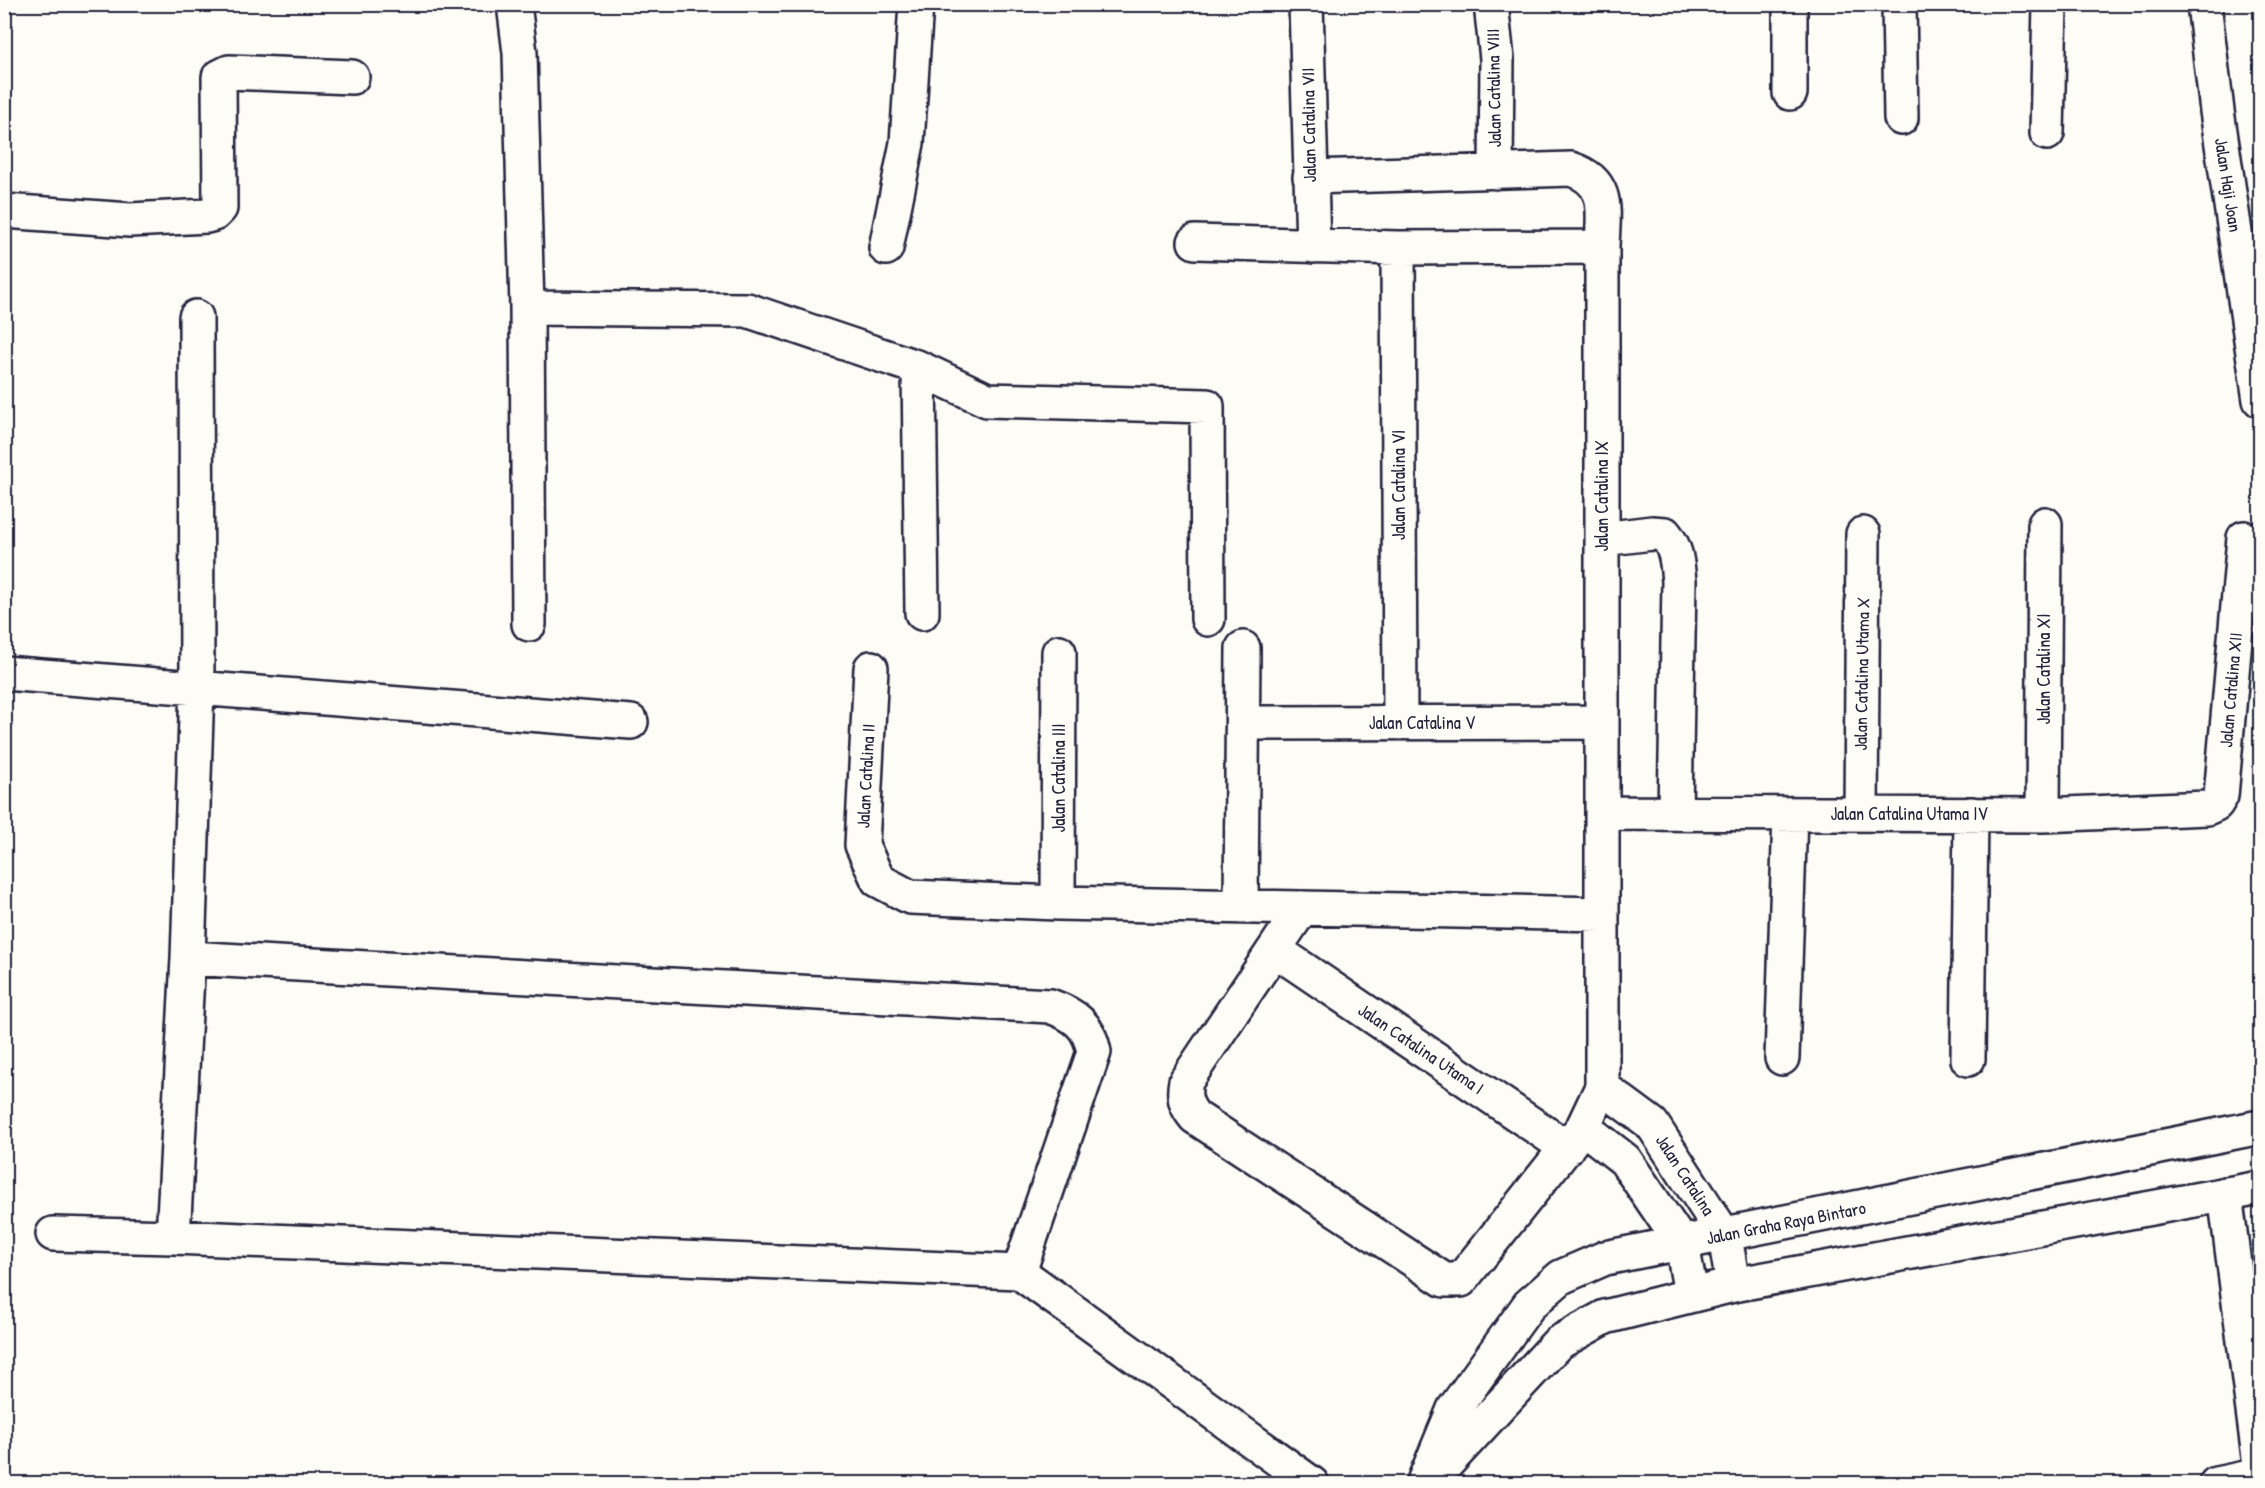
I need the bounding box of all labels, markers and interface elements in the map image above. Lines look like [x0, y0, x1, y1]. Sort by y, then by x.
street label: Jalan Catalina VIII [1480, 28, 1507, 148]
street label: Jalan Catalina VII [1295, 67, 1322, 183]
street label: Jalan Haji Joan [2209, 136, 2248, 234]
street label: Jalan Catalina VI [1386, 430, 1411, 540]
street label: Jalan Catalina IX [1589, 440, 1614, 552]
street label: Jalan Catalina Utama X [1848, 597, 1875, 751]
street label: Jalan Catalina XI [2031, 613, 2056, 725]
street label: Jalan Catalina XII [2213, 631, 2248, 749]
street label: Jalan Catalina V [1369, 710, 1476, 735]
street label: Jalan Catalina II [850, 723, 881, 829]
street label: Jalan Catalina III [1046, 724, 1071, 832]
street label: Jalan Catalina Utama IV [1830, 801, 1988, 826]
street label: Jalan Catalina Utama I [1353, 997, 1489, 1100]
street label: Jalan Catalina [1650, 1129, 1721, 1220]
street label: Jalan Graha Raya Bintaro [1704, 1195, 1868, 1250]

